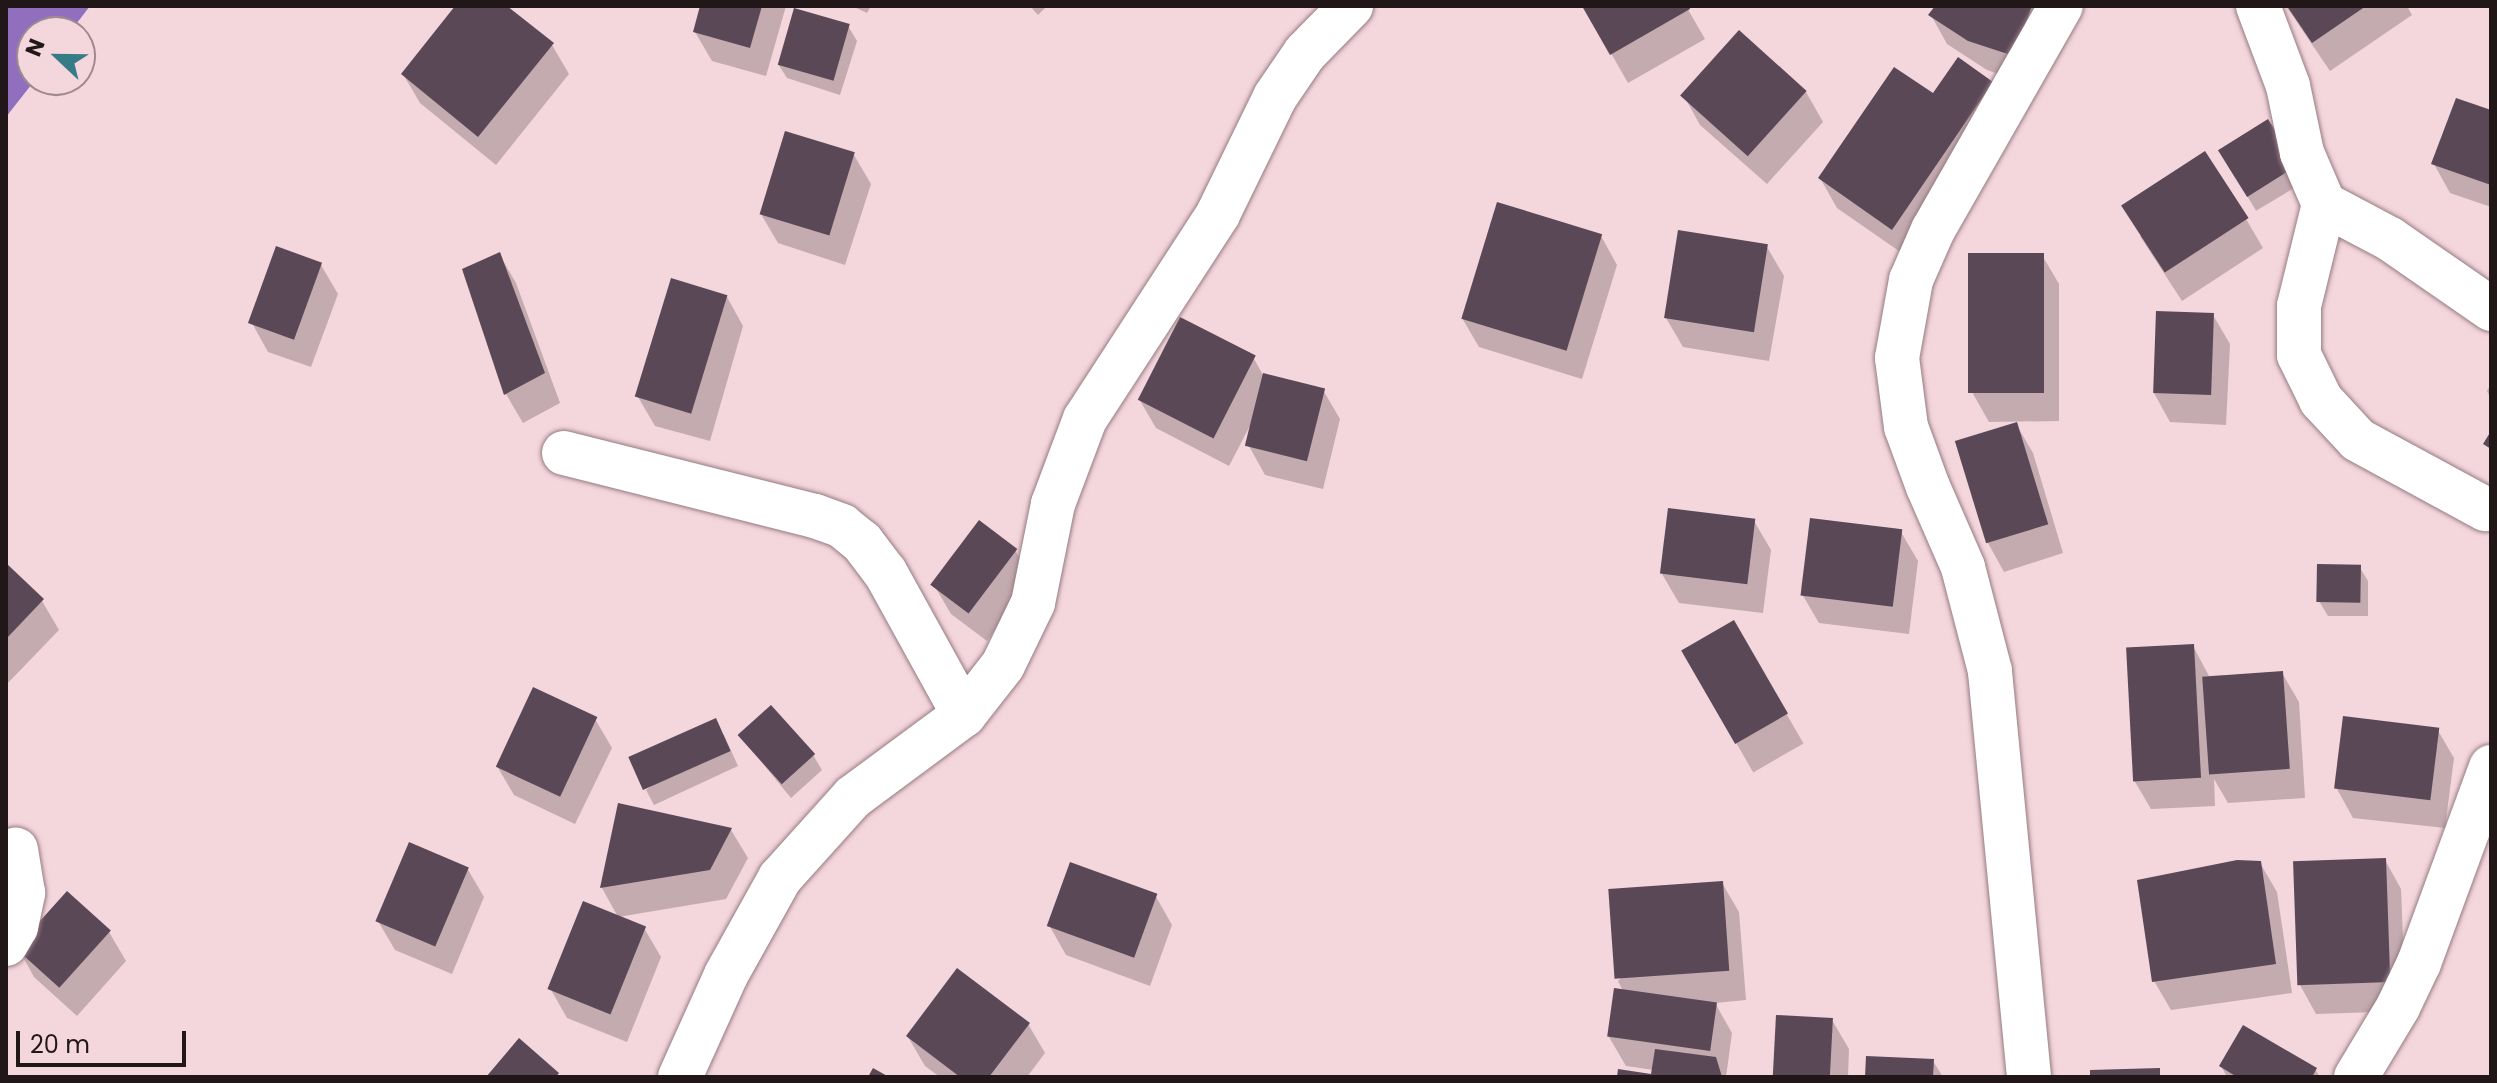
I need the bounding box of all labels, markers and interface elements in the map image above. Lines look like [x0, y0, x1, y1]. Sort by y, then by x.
north arrow [16, 16, 96, 96]
text: N [18, 34, 53, 61]
scale bar [20, 1015, 190, 1065]
text: 20 m [30, 1028, 90, 1061]

